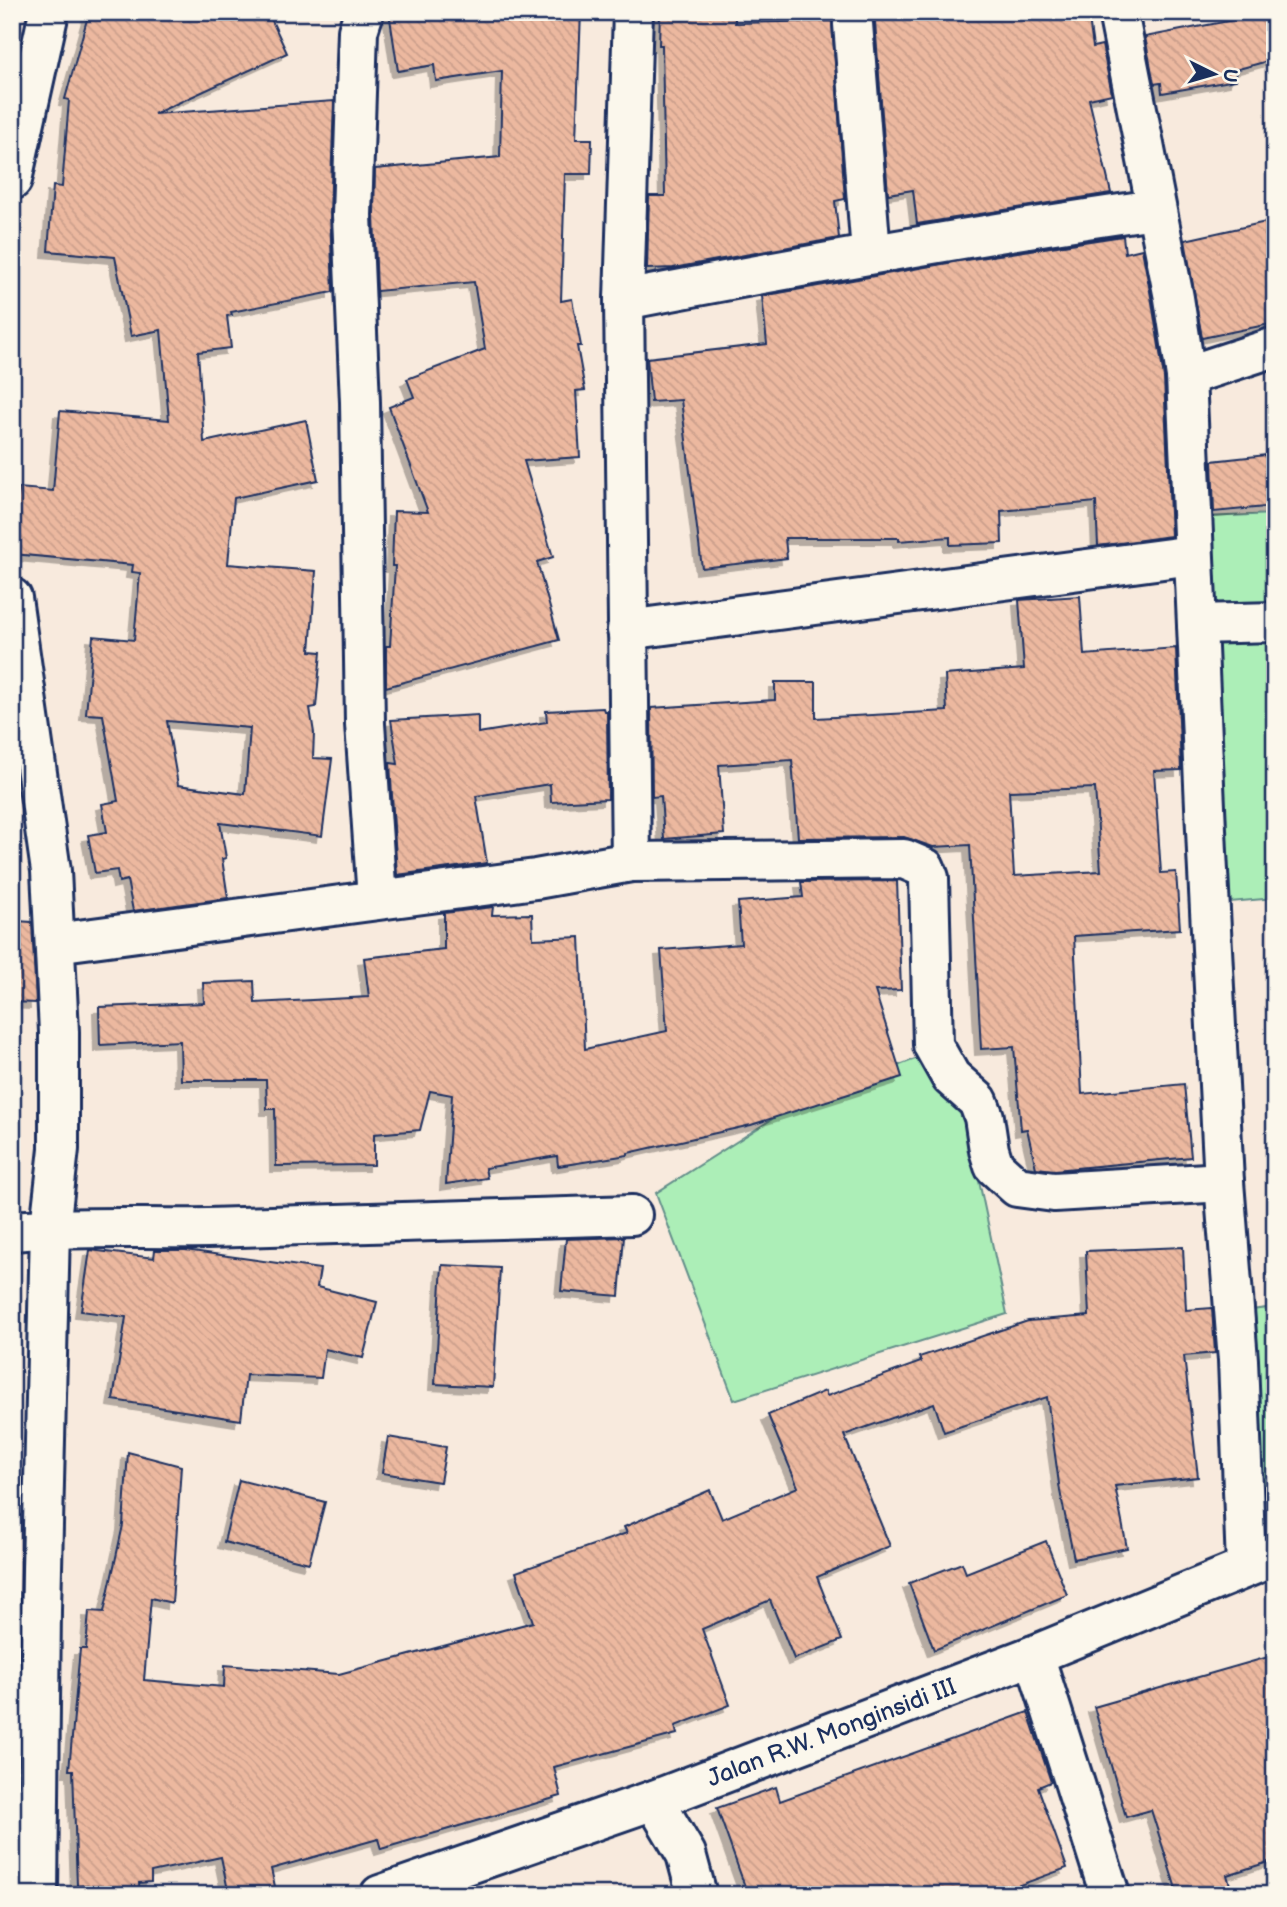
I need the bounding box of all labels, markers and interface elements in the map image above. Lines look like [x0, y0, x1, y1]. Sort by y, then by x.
north arrow [1178, 38, 1248, 108]
text: U [1217, 68, 1241, 83]
street label: Jalan R.W. Monginsidi III [703, 1672, 960, 1793]

